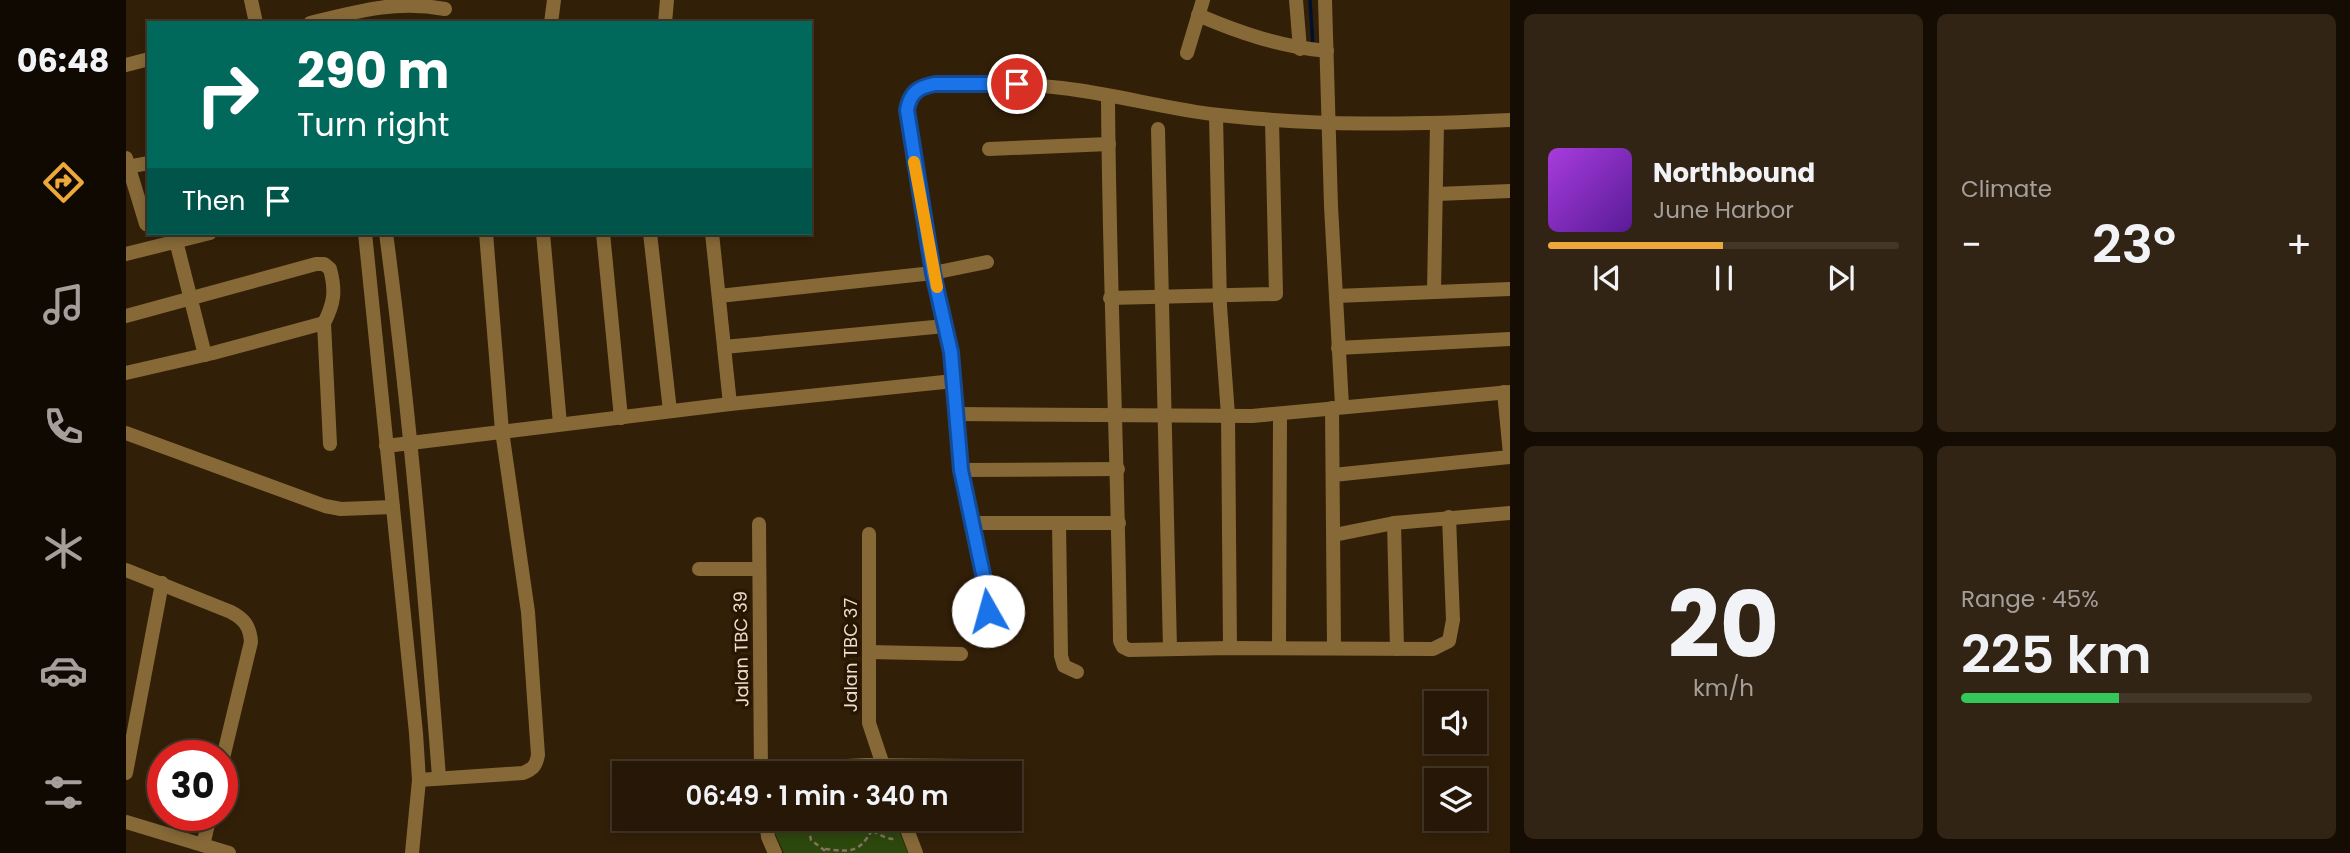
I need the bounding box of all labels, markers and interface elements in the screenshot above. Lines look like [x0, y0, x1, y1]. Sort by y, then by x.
text: 290 m [297, 37, 449, 105]
text: 06:48 [17, 38, 109, 83]
icon: right [182, 49, 273, 140]
pin [987, 54, 1047, 114]
icon: arrive [998, 65, 1036, 103]
text: Turn right [297, 102, 449, 147]
text: Northbound [1653, 155, 1815, 191]
icon: directions [39, 158, 88, 207]
text: Climate [1961, 173, 2052, 205]
icon: arrive [259, 182, 297, 220]
text: Then [182, 183, 245, 219]
text: June Harbor [1653, 194, 1794, 226]
text: 23° [2092, 208, 2176, 281]
text: − [1961, 218, 1982, 271]
text: + [2286, 218, 2312, 271]
icon: previous [1588, 259, 1626, 297]
icon: pause [1705, 259, 1743, 297]
icon: next [1822, 259, 1860, 297]
icon: music [39, 280, 88, 329]
icon: phone [39, 402, 88, 451]
icon: climate [39, 524, 88, 573]
text: 20 [1668, 561, 1779, 689]
position arrow [951, 574, 1025, 648]
text: Range · 45% [1961, 583, 2099, 615]
street label: Jalan TBC 39 [727, 591, 755, 707]
street label: Jalan TBC 37 [838, 598, 863, 712]
text: 225 km [1961, 618, 2151, 691]
icon: car [39, 646, 88, 695]
text: km/h [1693, 672, 1754, 704]
map controls [1424, 691, 1487, 831]
button: sound [1424, 691, 1487, 754]
speed limit sign: 30 [147, 740, 238, 831]
icon: filters [39, 768, 88, 817]
button: layers [1424, 768, 1487, 831]
text: 06:49 · 1 min · 340 m [686, 778, 948, 814]

